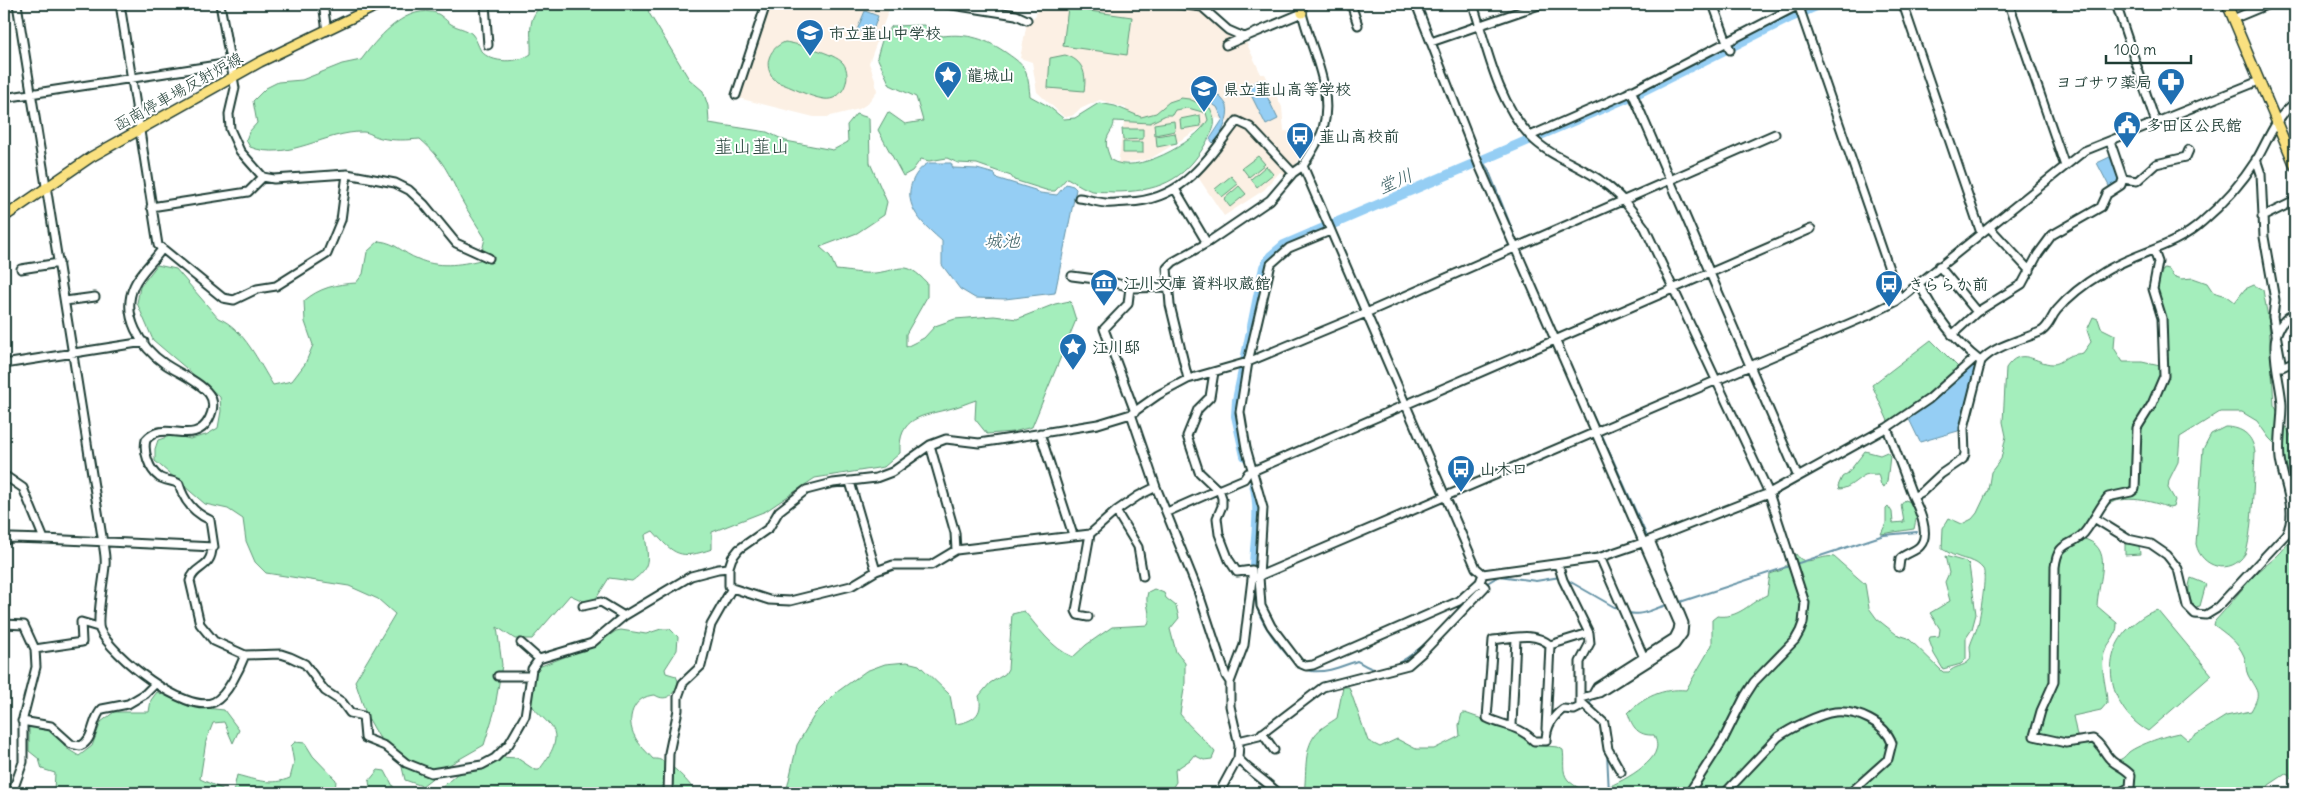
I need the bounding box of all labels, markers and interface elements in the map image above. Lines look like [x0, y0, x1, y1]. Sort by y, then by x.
school or university icon: 市立韮山中学校 [795, 18, 825, 57]
place label: 市立韮山中学校 [829, 23, 941, 43]
scale bar [2106, 32, 2192, 64]
text: 100 m [2114, 40, 2156, 59]
street label: 函南停車場反射炉線 [110, 47, 246, 135]
place icon: 龍城山 [933, 60, 963, 99]
place label: 龍城山 [967, 65, 1015, 85]
pharmacy icon: ヨゴサワ薬局 [2156, 67, 2186, 106]
place label: ヨゴサワ薬局 [2056, 72, 2152, 92]
school or university icon: 県立韮山高等学校 [1189, 74, 1219, 113]
place label: 県立韮山高等学校 [1223, 79, 1351, 99]
public building icon: 多田区公民館 [2112, 110, 2142, 149]
place label: 多田区公民館 [2146, 115, 2242, 135]
bus stop icon: 韮山高校前 [1285, 121, 1315, 160]
place label: 韮山高校前 [1319, 126, 1399, 146]
district label: 韮山韮山 [714, 134, 790, 158]
water label: 堂川 [1374, 163, 1416, 199]
water label: 城池 [984, 229, 1021, 252]
museum icon: 江川文庫 資料収蔵館 [1089, 268, 1119, 307]
bus stop icon: きららか前 [1874, 269, 1904, 308]
place label: 江川文庫 資料収蔵館 [1123, 273, 1271, 293]
place label: きららか前 [1908, 274, 1988, 294]
place icon: 江川邸 [1058, 332, 1088, 371]
place label: 江川邸 [1092, 337, 1140, 357]
bus stop icon: 山木口 [1446, 454, 1476, 493]
place label: 山木口 [1480, 459, 1528, 479]

